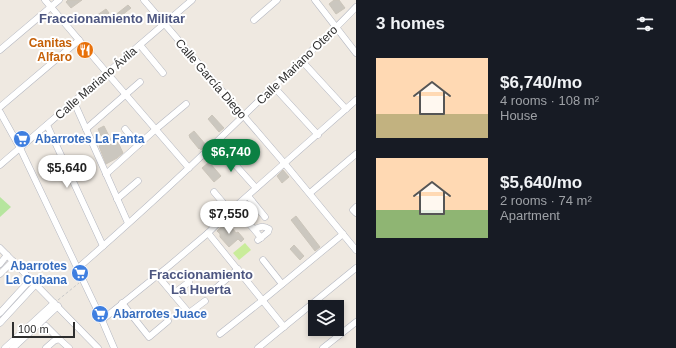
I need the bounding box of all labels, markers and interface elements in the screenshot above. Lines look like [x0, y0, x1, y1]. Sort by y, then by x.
district label: Fraccionamiento Militar [39, 11, 185, 26]
icon: filters [634, 13, 656, 35]
text: 3 homes [376, 14, 445, 33]
street label: Calle Mariano Otero [254, 22, 341, 107]
place label: Canitas Alfaro [29, 36, 72, 64]
street label: Calle García Diego [172, 36, 250, 122]
restaurant icon: Canitas Alfaro [75, 40, 95, 60]
street label: Calle Mariano Ávila [52, 43, 140, 122]
text: $6,740/mo [500, 73, 582, 92]
icon: home [408, 74, 456, 122]
text: 4 rooms · 108 m² [500, 93, 599, 108]
text: House [500, 108, 538, 123]
supermarket icon: Abarrotes La Fanta [12, 129, 32, 149]
place label: Abarrotes La Fanta [35, 132, 145, 146]
pin: $6,740 [198, 139, 264, 173]
text: $6,740 [211, 144, 251, 159]
pin: $5,640 [34, 155, 100, 189]
text: $5,640 [47, 160, 87, 175]
text: $5,640/mo [500, 173, 582, 192]
icon: home [408, 174, 456, 222]
text: 2 rooms · 74 m² [500, 193, 592, 208]
pin: $7,550 [196, 201, 262, 235]
text: $7,550 [209, 206, 249, 221]
text: Apartment [500, 208, 560, 223]
place label: Abarrotes La Cubana [6, 259, 67, 287]
supermarket icon: Abarrotes La Cubana [70, 263, 90, 283]
district label: Fraccionamiento La Huerta [149, 267, 253, 297]
map controls [308, 300, 344, 336]
button: layers [308, 300, 344, 336]
supermarket icon: Abarrotes Juace [90, 304, 110, 324]
place label: Abarrotes Juace [113, 307, 207, 321]
scale bar [12, 320, 75, 339]
text: 100 m [18, 323, 49, 335]

